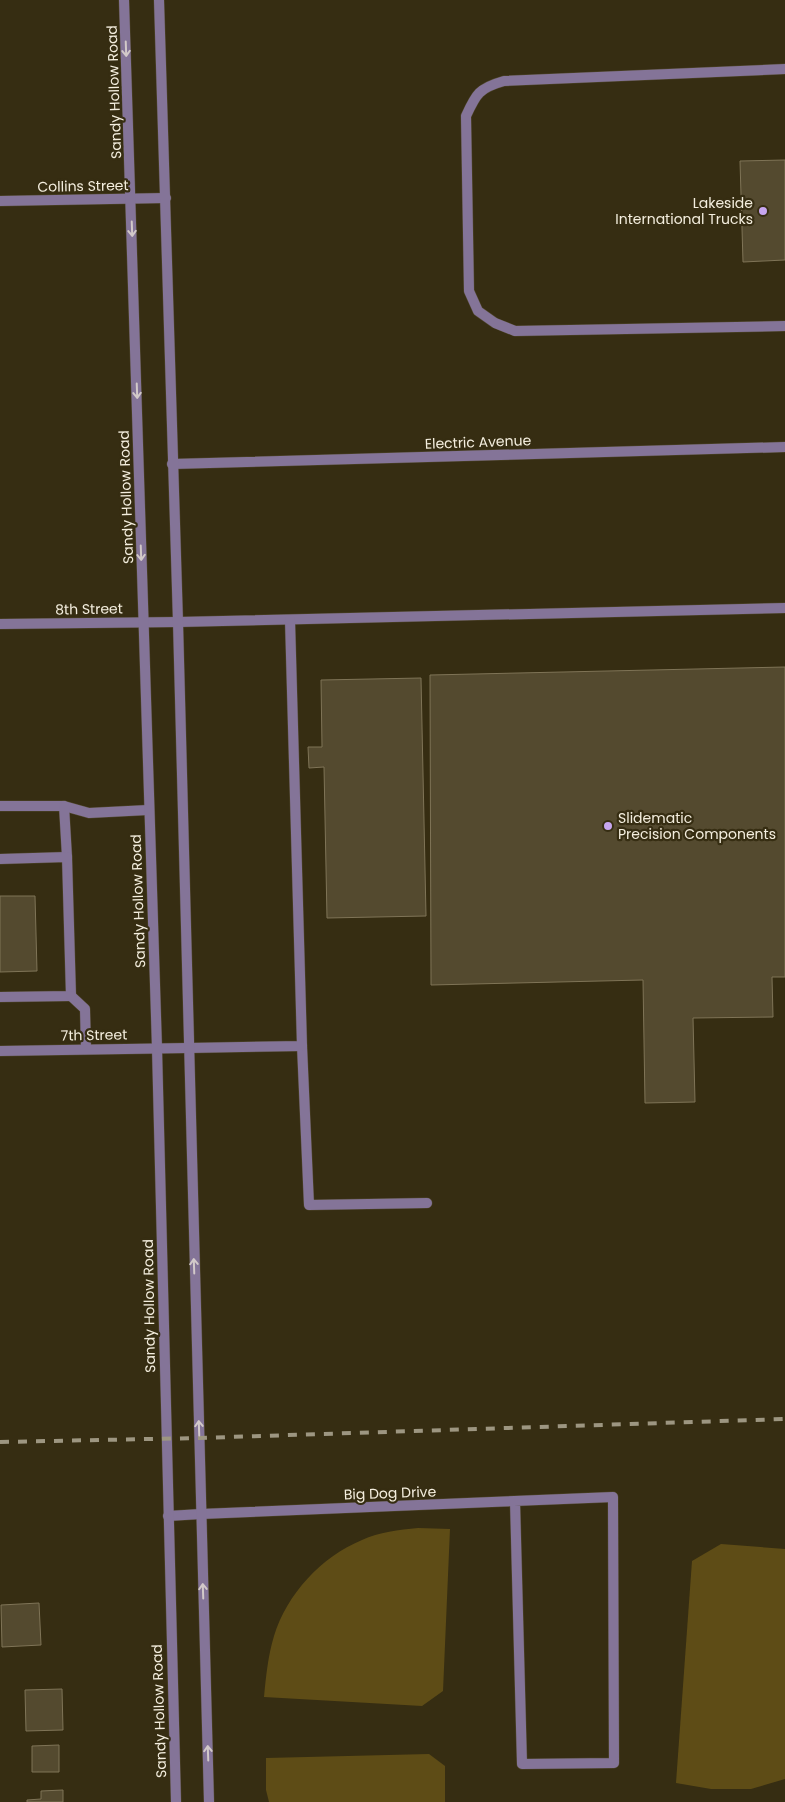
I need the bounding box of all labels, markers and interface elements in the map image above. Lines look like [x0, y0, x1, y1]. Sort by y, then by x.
street label: Sandy Hollow Road [102, 25, 126, 159]
one-way arrow [121, 40, 131, 56]
street label: Collins Street [37, 175, 129, 197]
place label: Lakeside International Trucks [615, 193, 753, 229]
marker: Lakeside International Trucks [757, 205, 769, 217]
one-way arrow [127, 220, 137, 236]
one-way arrow [132, 383, 141, 399]
street label: Sandy Hollow Road [114, 430, 138, 564]
street label: Electric Avenue [424, 430, 532, 454]
one-way arrow [136, 545, 146, 561]
street label: 8th Street [55, 598, 123, 620]
place label: Slidematic Precision Components [618, 808, 776, 844]
marker: Slidematic Precision Components [602, 820, 614, 832]
street label: Sandy Hollow Road [126, 834, 150, 968]
street label: 7th Street [61, 1024, 127, 1046]
street label: Sandy Hollow Road [138, 1239, 160, 1373]
one-way arrow [189, 1258, 199, 1274]
one-way arrow [194, 1421, 204, 1437]
street label: Big Dog Drive [343, 1481, 437, 1505]
one-way arrow [199, 1583, 208, 1599]
street label: Sandy Hollow Road [147, 1644, 171, 1778]
one-way arrow [203, 1746, 213, 1762]

